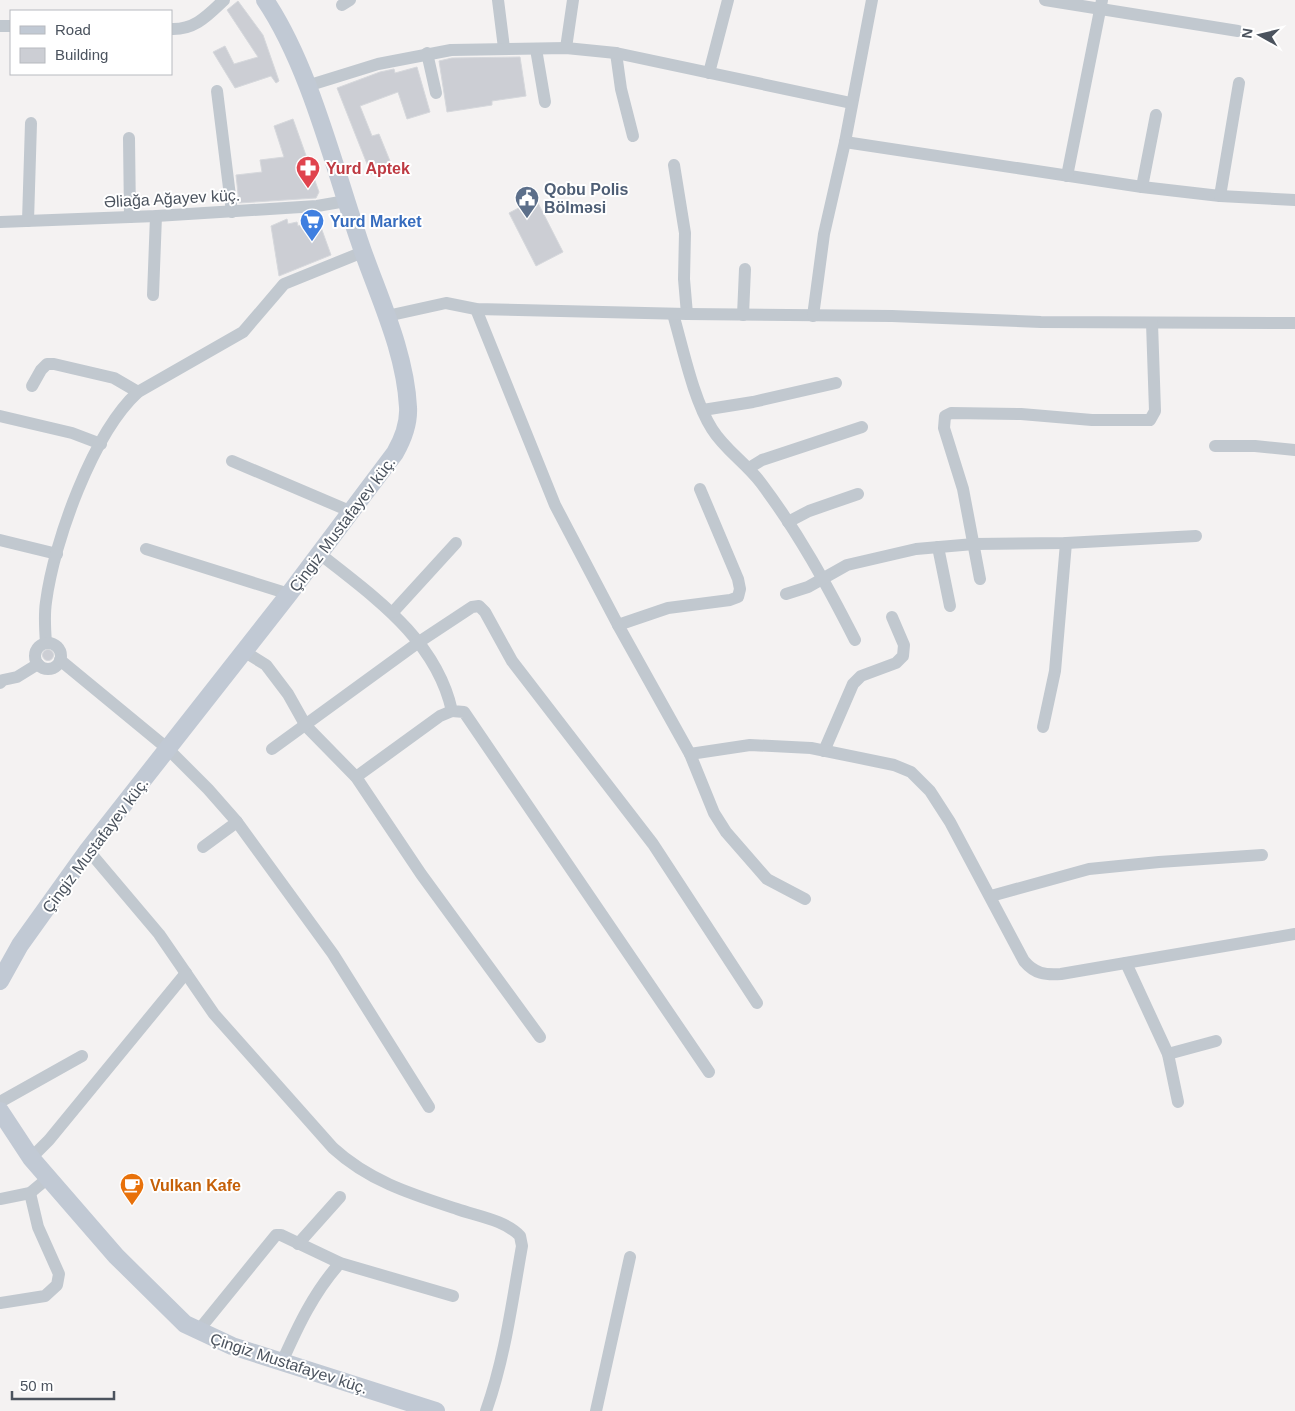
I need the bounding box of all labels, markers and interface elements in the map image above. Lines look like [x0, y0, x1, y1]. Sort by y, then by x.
legend [10, 10, 172, 75]
north arrow [1235, 10, 1285, 60]
text: Road [55, 21, 91, 38]
text: N [1238, 27, 1256, 39]
text: Building [55, 46, 108, 63]
pharmacy icon: Yurd Aptek [295, 155, 321, 189]
place label: Yurd Aptek [326, 160, 410, 177]
place label: Qobu Polis Bölməsi [544, 181, 629, 216]
public building icon: Qobu Polis Bölməsi [514, 185, 540, 219]
street label: Əliağa Ağayev küç. [103, 186, 241, 211]
supermarket icon: Yurd Market [299, 208, 325, 242]
place label: Yurd Market [330, 213, 422, 230]
street label: Çingiz Mustafayev küç. [286, 453, 399, 595]
street label: Çingiz Mustafayev küç. [39, 774, 152, 916]
cafe icon: Vulkan Kafe [119, 1172, 145, 1206]
place label: Vulkan Kafe [150, 1177, 241, 1194]
street label: Çingiz Mustafayev küç. [208, 1330, 370, 1397]
scale bar [12, 1368, 115, 1400]
text: 50 m [20, 1377, 53, 1394]

